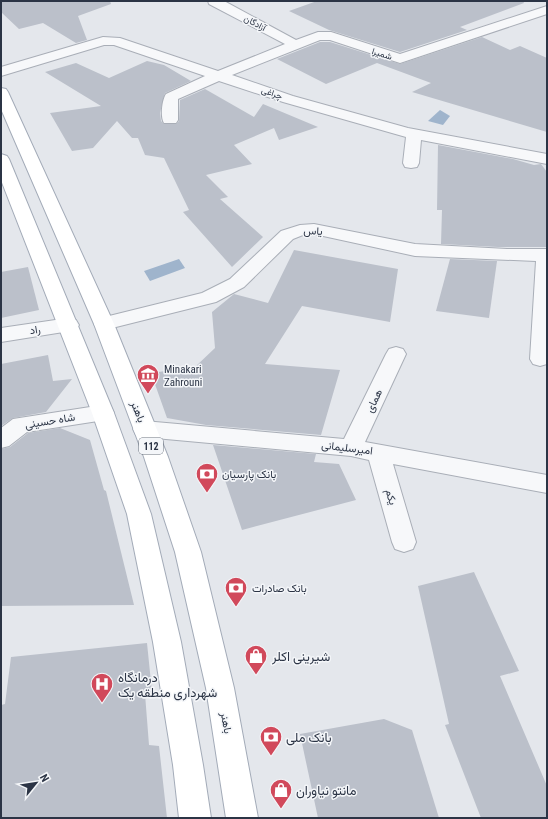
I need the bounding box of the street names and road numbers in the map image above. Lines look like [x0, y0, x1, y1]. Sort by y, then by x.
street label: آزادگان [242, 13, 268, 34]
street label: شمیرا [370, 46, 393, 63]
street label: چراغی [260, 85, 284, 102]
street label: یاس [303, 224, 323, 238]
street label: راد [29, 323, 42, 337]
street label: همای [363, 387, 385, 415]
street label: باهنر [128, 399, 148, 424]
street label: شاه حسینی [24, 411, 76, 431]
road number: 112 [139, 438, 163, 454]
street label: امیرسلیمانی [321, 438, 373, 458]
street label: یکم [382, 488, 399, 507]
street label: باهنر [218, 710, 234, 735]

